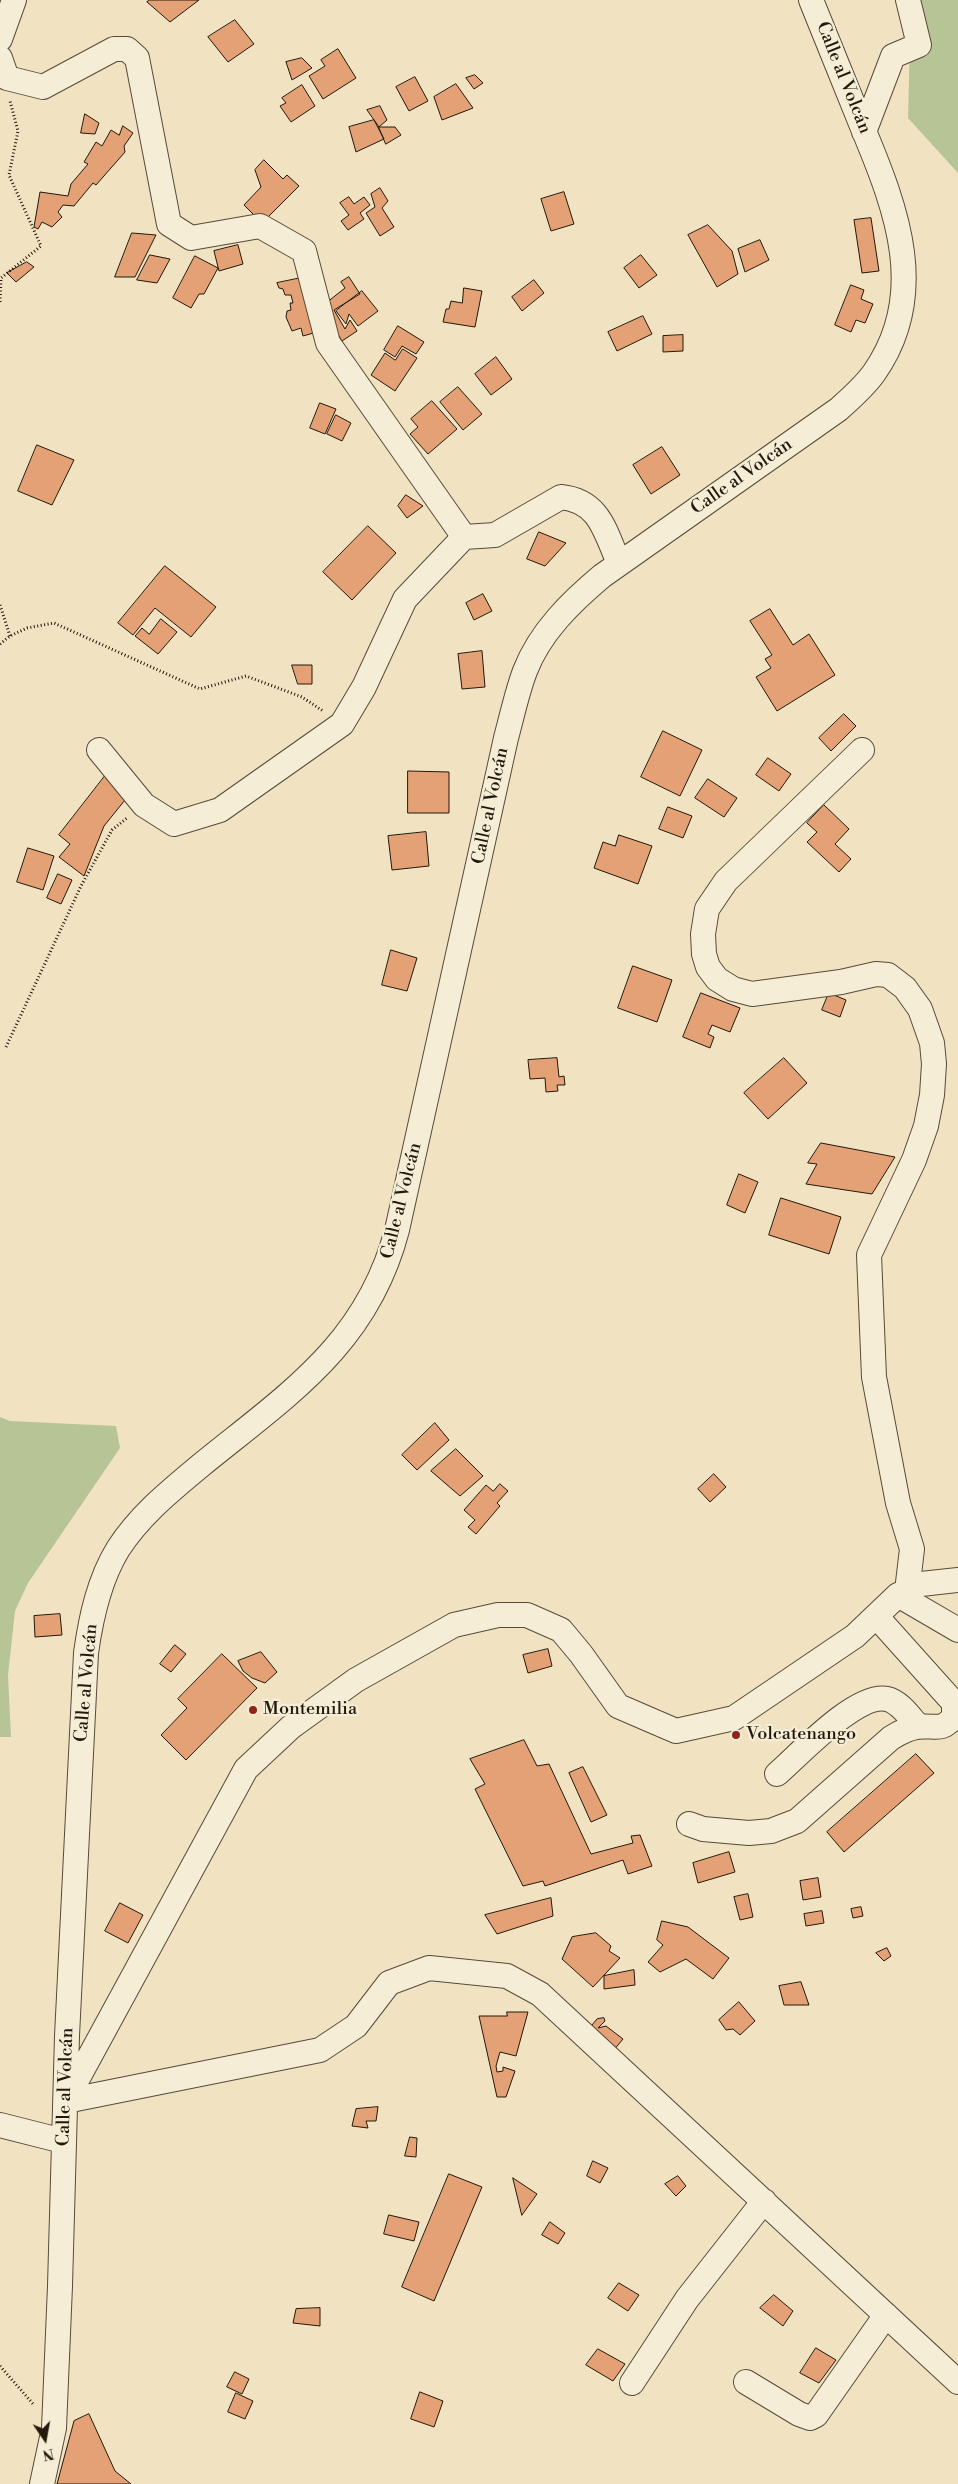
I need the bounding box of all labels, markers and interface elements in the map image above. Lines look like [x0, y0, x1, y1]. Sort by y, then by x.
street label: Calle al Volcán [811, 19, 875, 137]
street label: Calle al Volcán [687, 434, 797, 520]
street label: Calle al Volcán [468, 746, 514, 866]
street label: Calle al Volcán [377, 1141, 427, 1261]
street label: Calle al Volcán [71, 1623, 103, 1743]
place label: Montemilia [263, 1699, 357, 1721]
marker: Montemilia [247, 1704, 259, 1716]
place label: Volcatenango [746, 1724, 856, 1746]
marker: Volcatenango [730, 1729, 742, 1741]
street label: Calle al Volcán [53, 2027, 79, 2147]
north arrow [20, 2414, 70, 2464]
text: N [41, 2444, 55, 2464]

